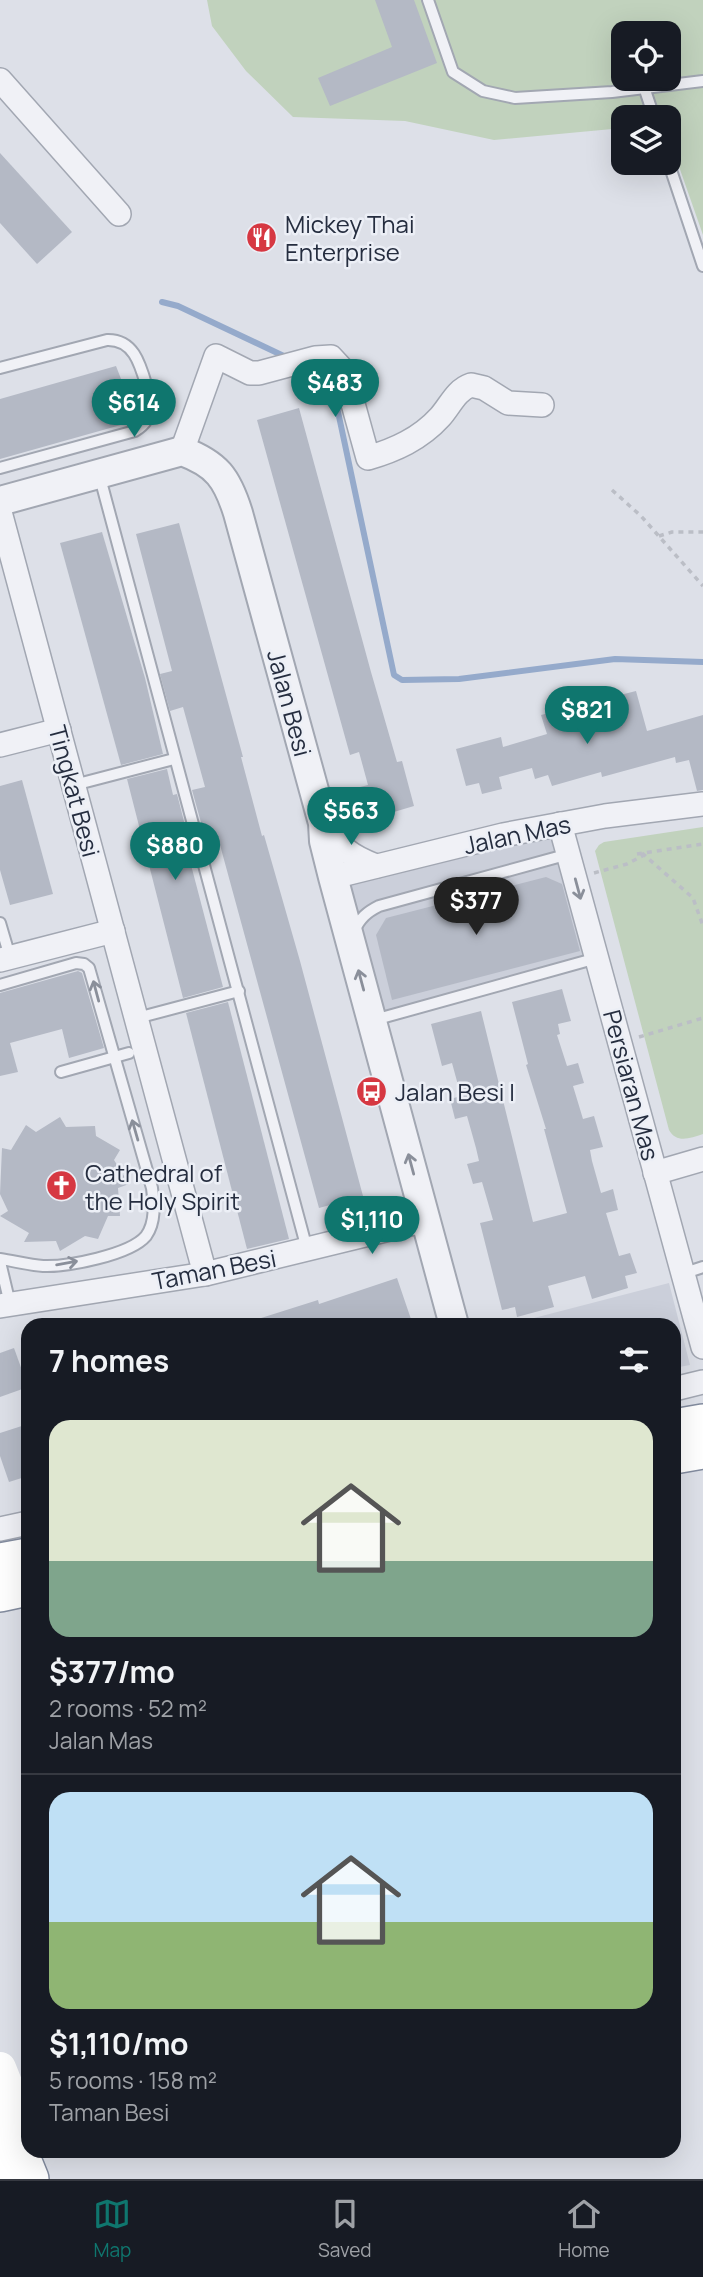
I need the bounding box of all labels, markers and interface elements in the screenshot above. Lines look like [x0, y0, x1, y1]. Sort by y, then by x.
map controls [611, 21, 681, 175]
button: locate [611, 21, 681, 91]
button: layers [611, 105, 681, 175]
place label: Mickey Thai Enterprise [285, 207, 414, 268]
restaurant icon: Mickey Thai Enterprise [245, 220, 279, 254]
pin: $483 [294, 360, 376, 419]
text: $483 [307, 366, 363, 398]
pin: $614 [93, 380, 175, 439]
text: $614 [108, 386, 160, 418]
street label: Jalan Besi [260, 646, 320, 760]
pin: $821 [546, 686, 628, 746]
text: $821 [561, 693, 613, 725]
street label: Tingkat Besi [42, 722, 108, 860]
pin: $563 [310, 788, 392, 847]
text: $563 [323, 794, 379, 826]
street label: Jalan Mas [460, 807, 574, 861]
pin: $880 [134, 822, 216, 882]
text: $880 [146, 829, 204, 861]
pin: $377 [435, 878, 517, 937]
one-way arrow [572, 878, 585, 900]
text: $377 [450, 884, 502, 916]
one-way arrow [353, 969, 366, 991]
one-way arrow [89, 981, 102, 1003]
street label: Persiaran Mas [596, 1006, 668, 1164]
bus stop icon: Jalan Besi I [355, 1074, 389, 1108]
place label: Jalan Besi I [395, 1075, 515, 1108]
one-way arrow [128, 1119, 141, 1142]
one-way arrow [404, 1153, 417, 1176]
place label: Cathedral of the Holy Spirit [85, 1156, 240, 1217]
church icon: Cathedral of the Holy Spirit [45, 1169, 79, 1203]
pin: $1,110 [315, 1196, 429, 1256]
text: $1,110 [340, 1203, 404, 1235]
street label: Taman Besi [149, 1241, 279, 1297]
one-way arrow [56, 1256, 78, 1270]
text: 7 homes [49, 1340, 169, 1381]
icon: filters [615, 1341, 653, 1379]
icon: home [288, 1465, 414, 1591]
text: $377/mo [49, 1651, 175, 1692]
text: 2 rooms · 52 m² [49, 1692, 207, 1724]
text: Jalan Mas [49, 1724, 153, 1756]
icon: home [288, 1837, 414, 1963]
text: $1,110/mo [49, 2023, 189, 2064]
text: 5 rooms · 158 m² [49, 2064, 217, 2096]
text: Taman Besi [49, 2096, 169, 2128]
tab: Map [93, 2195, 131, 2263]
tab: Saved [318, 2195, 372, 2263]
tab: Home [558, 2195, 610, 2263]

